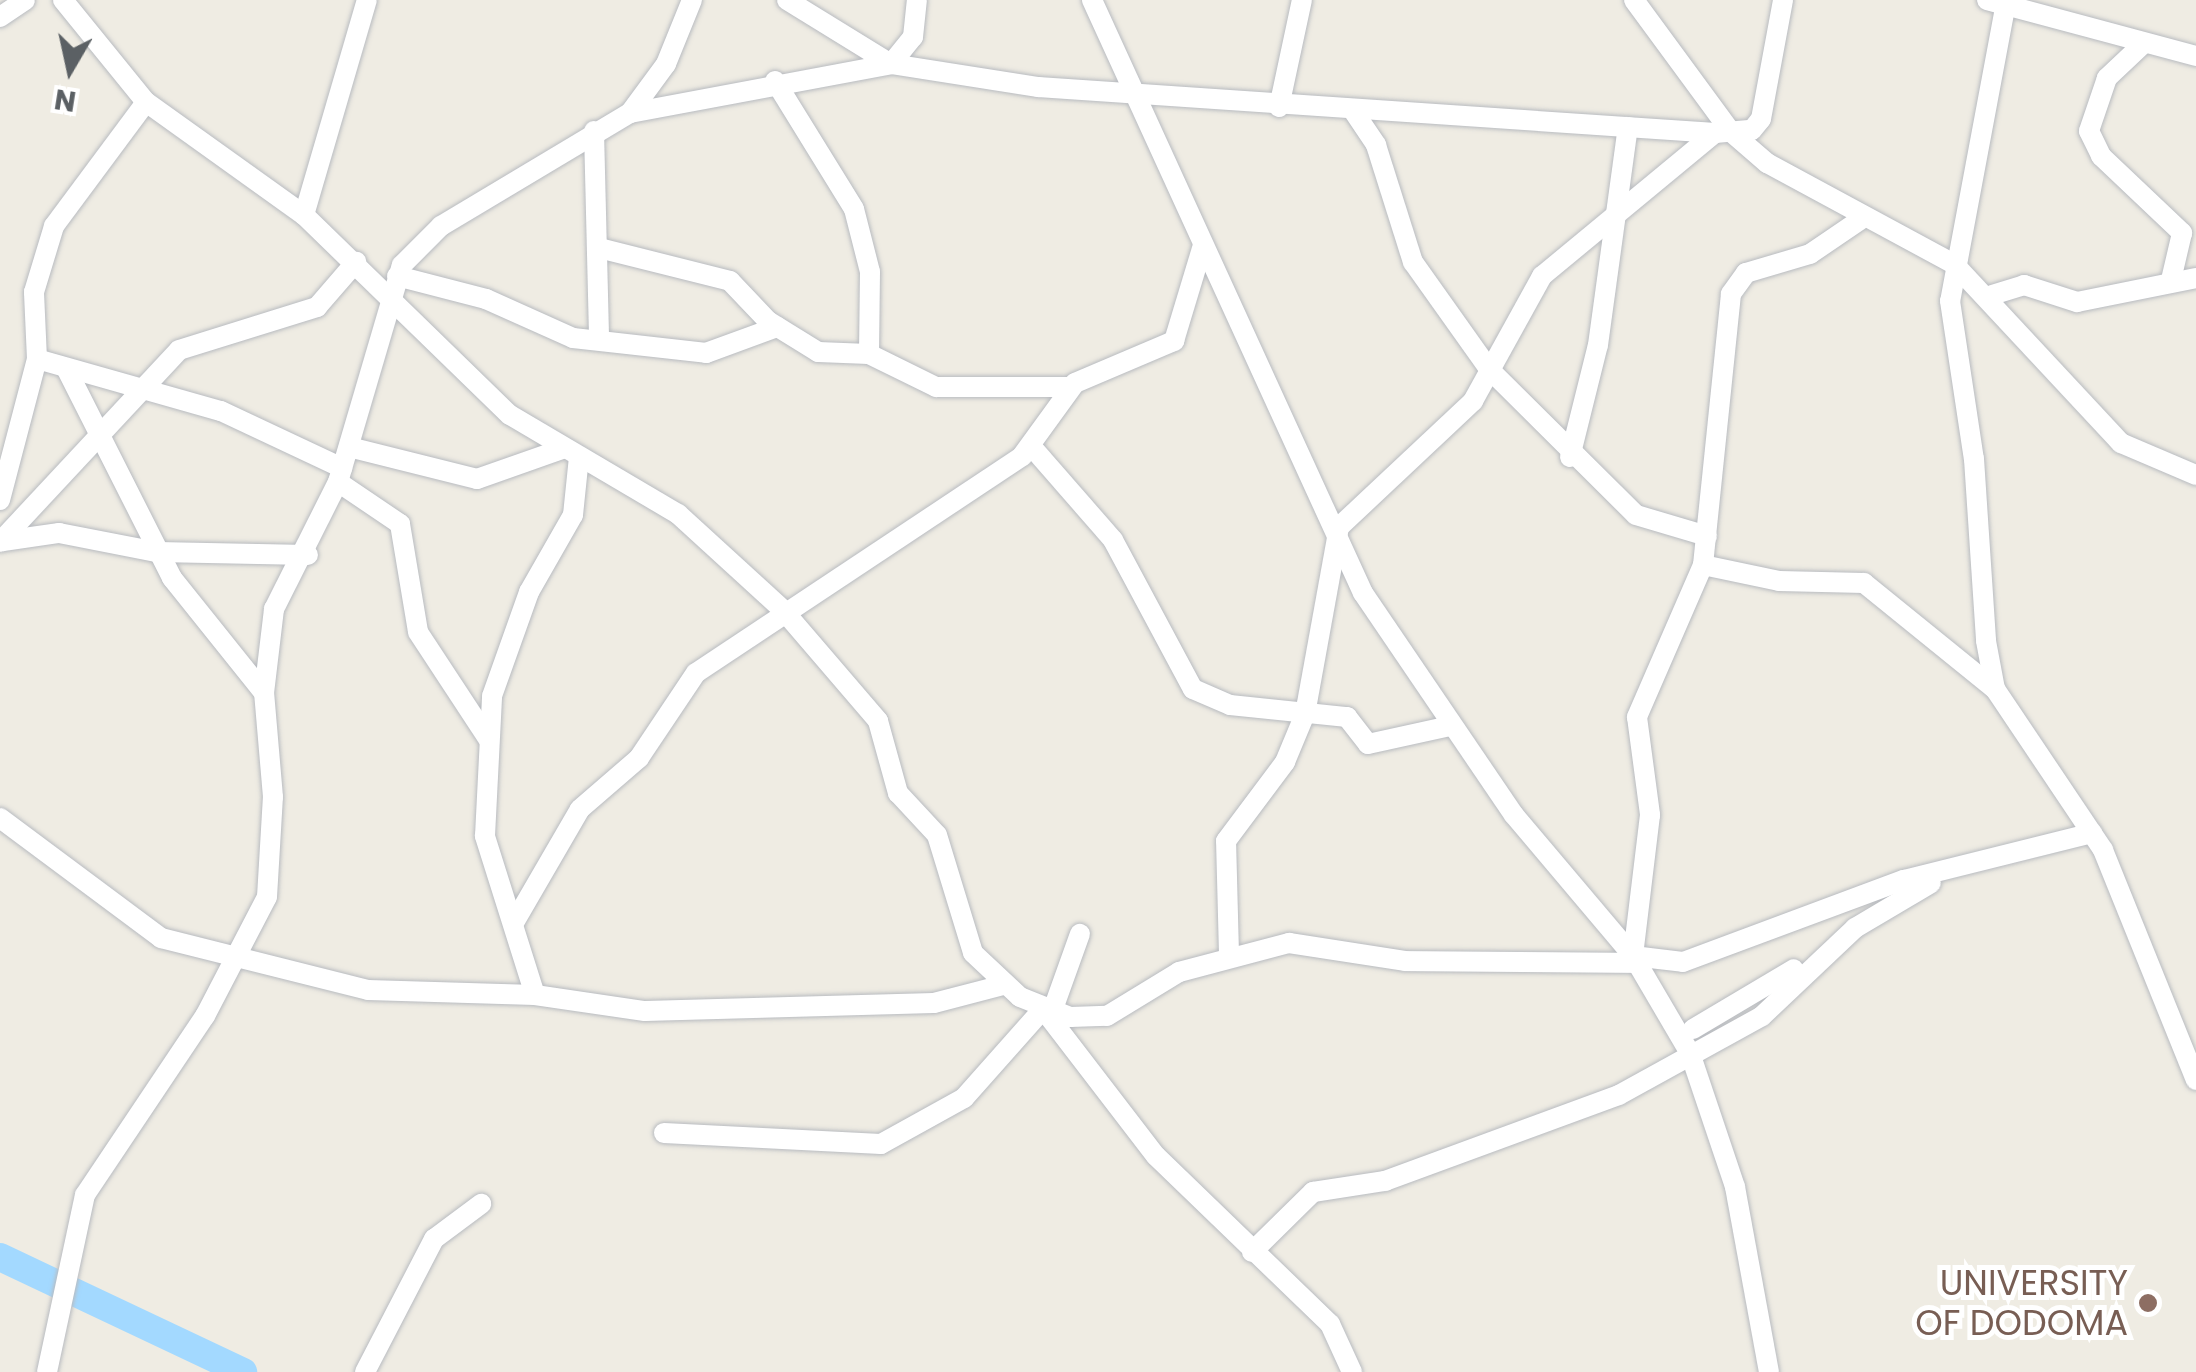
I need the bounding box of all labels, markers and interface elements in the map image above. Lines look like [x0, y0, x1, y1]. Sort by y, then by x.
north arrow [20, 20, 120, 120]
text: N [52, 79, 79, 121]
place label: UNIVERSITY OF DODOMA [1915, 1262, 2128, 1344]
marker: UNIVERSITY OF DODOMA [2137, 1292, 2159, 1314]

